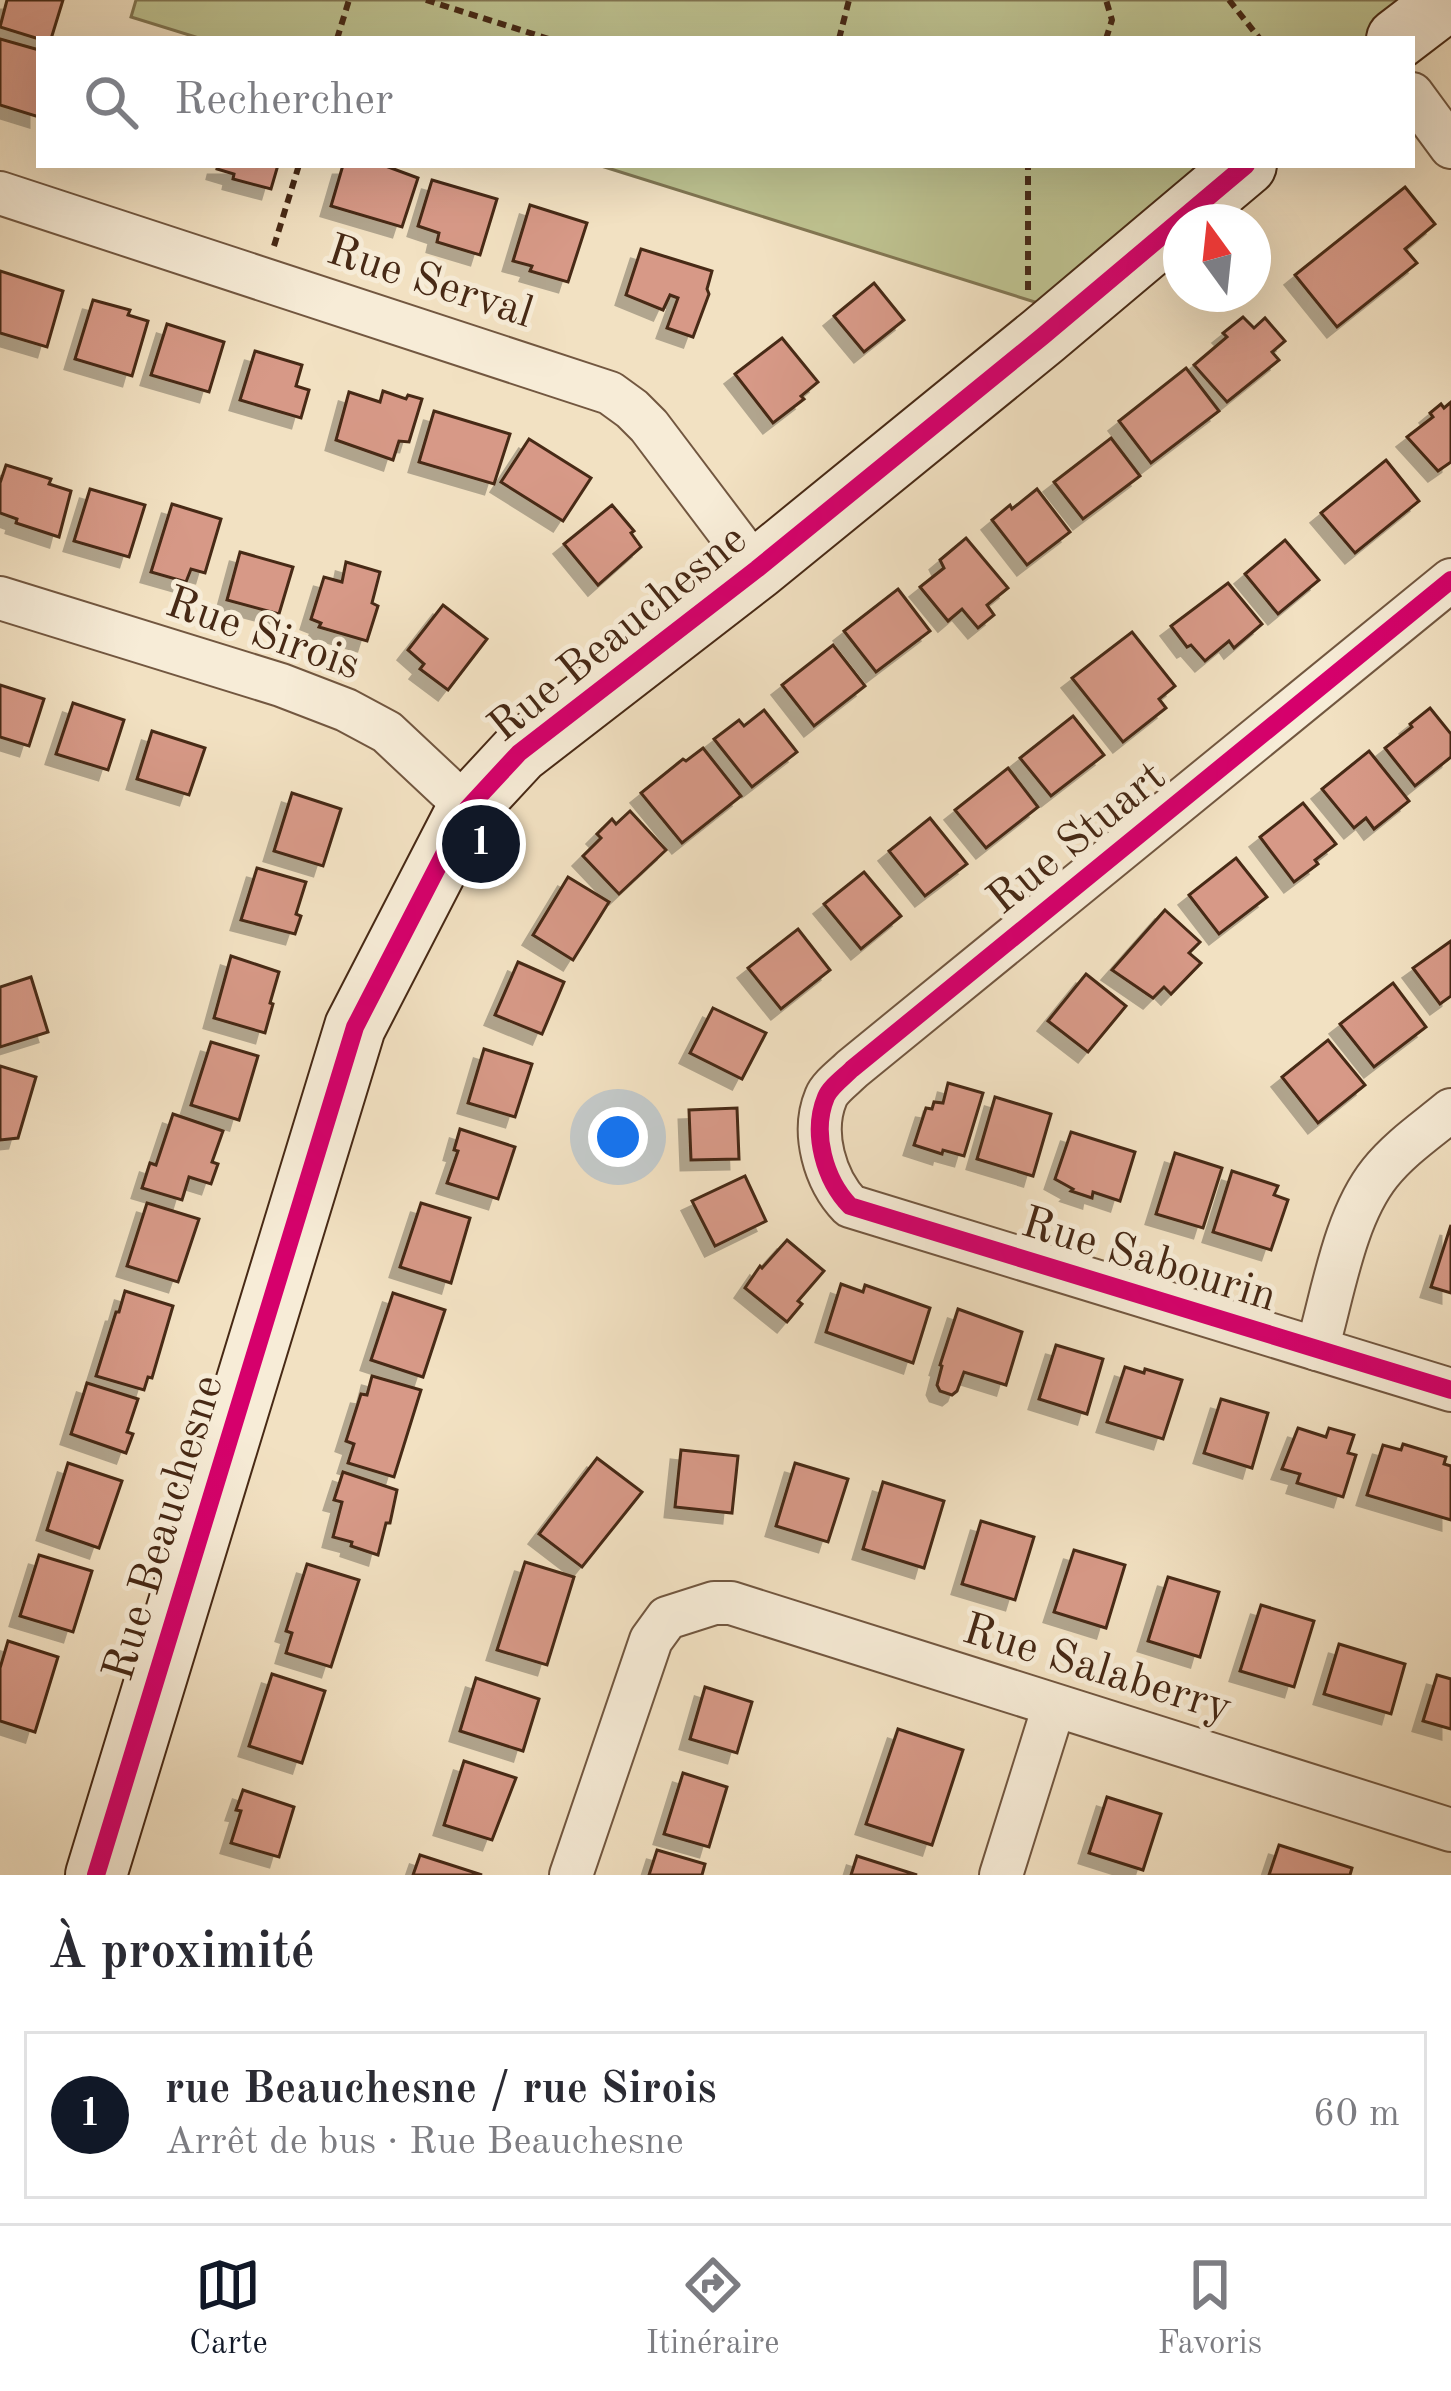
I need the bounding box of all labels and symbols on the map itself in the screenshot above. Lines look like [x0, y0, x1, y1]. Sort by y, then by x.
north arrow [1163, 204, 1271, 312]
street label: Rue Serval [321, 229, 538, 338]
street label: Rue Beauchesne [482, 517, 756, 752]
street label: Rue Sirois [160, 581, 365, 689]
street label: Rue Stuart [981, 755, 1175, 924]
pin: 1 [442, 799, 520, 889]
your location [588, 1107, 648, 1167]
street label: Rue Sabourin [1016, 1201, 1281, 1321]
street label: Rue Beauchesne [97, 1370, 233, 1686]
street label: Rue Salaberry [957, 1608, 1236, 1733]

